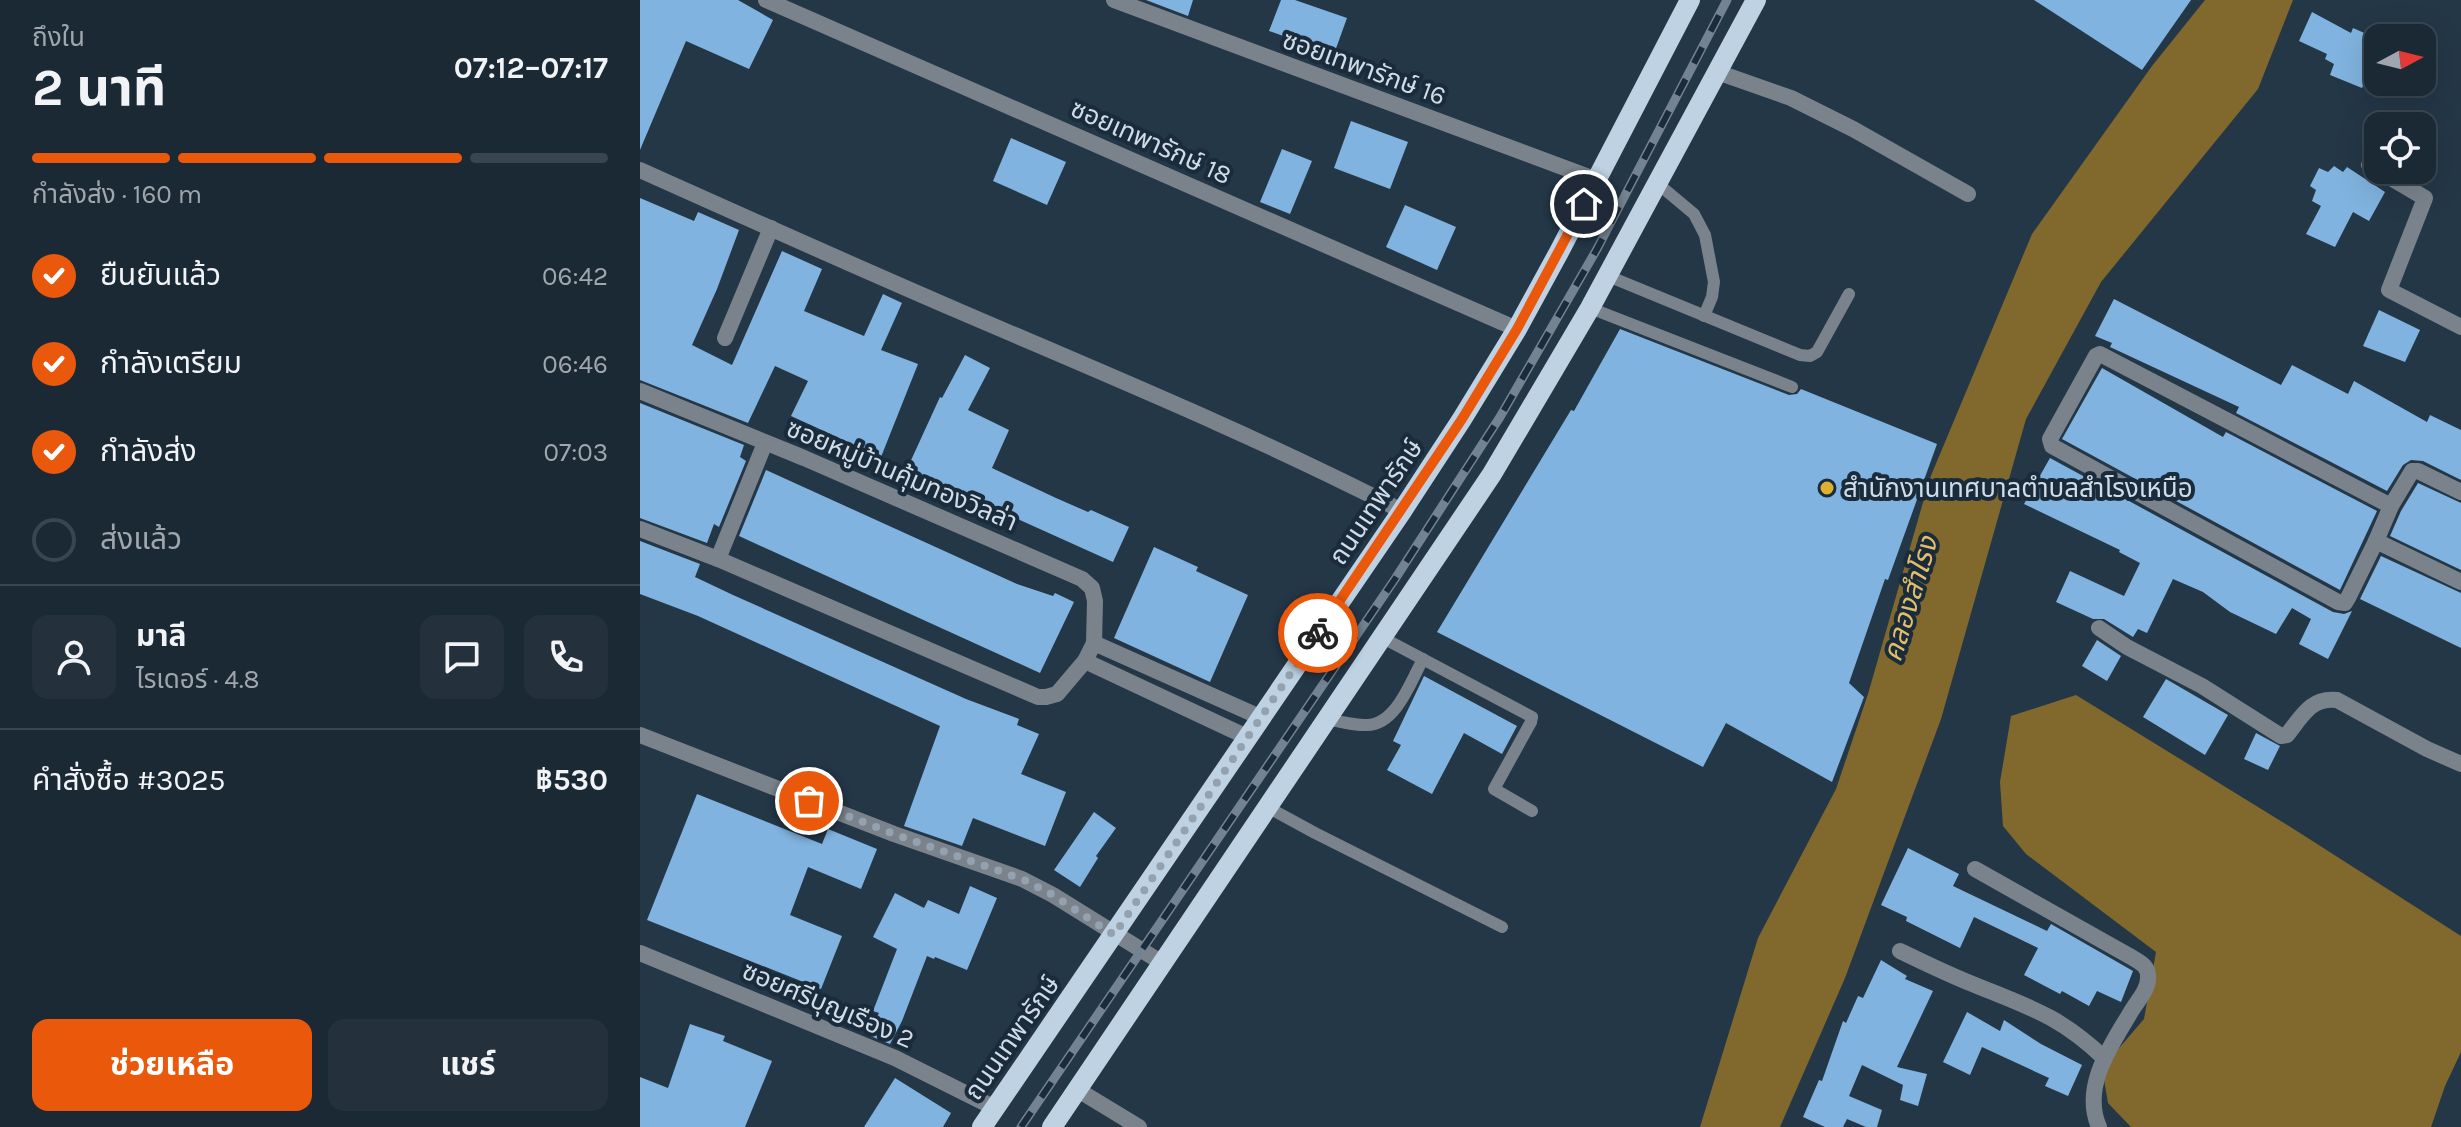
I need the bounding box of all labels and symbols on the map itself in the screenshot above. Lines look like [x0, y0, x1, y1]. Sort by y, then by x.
street label: ซอยเทพารักษ์ 16 [1278, 24, 1450, 112]
north arrow [2364, 24, 2436, 96]
street label: ซอยเทพารักษ์ 18 [1066, 93, 1236, 191]
pin [1550, 170, 1618, 238]
street label: ซอยหมู่บ้านคุ้มทองวิลล่า [782, 412, 1022, 538]
street label: ถนนเทพารักษ์ [1323, 433, 1429, 571]
place label: สำนักงานเทศบาลตำบลสำโรงเหนือ [1843, 473, 2193, 504]
marker: สำนักงานเทศบาลตำบลสำโรงเหนือ [1818, 479, 1836, 497]
water label: คลองสำโรง [1875, 531, 1945, 665]
courier [1278, 593, 1358, 673]
pin [775, 767, 843, 835]
street label: ซอยศรีบุญเรือง 2 [738, 955, 918, 1055]
street label: ถนนเทพารักษ์ [958, 970, 1066, 1106]

